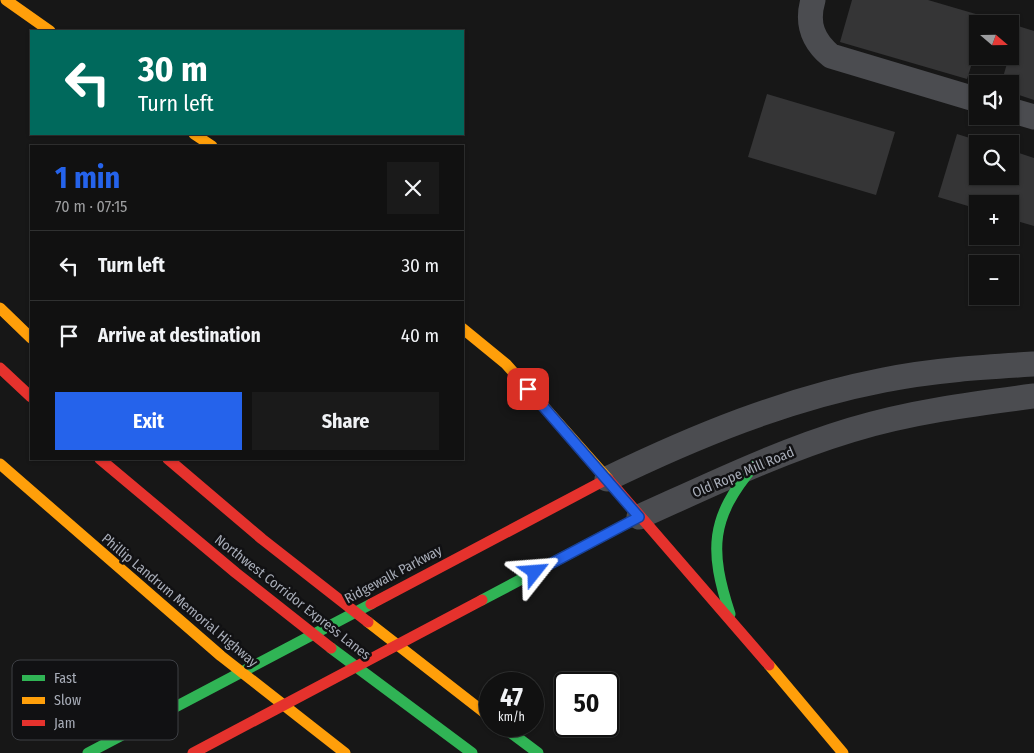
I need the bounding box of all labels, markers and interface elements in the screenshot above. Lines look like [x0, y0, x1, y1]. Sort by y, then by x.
north arrow [969, 15, 1019, 65]
map controls [969, 15, 1019, 305]
text: 30 m [138, 48, 208, 90]
icon: left [55, 50, 120, 115]
button: sound [969, 75, 1019, 125]
text: Turn left [138, 90, 214, 117]
button: search [969, 135, 1019, 185]
text: 1 min [55, 160, 120, 196]
button: close [387, 162, 439, 214]
button: + [969, 195, 1019, 245]
text: 70 m · 07:15 [55, 197, 127, 216]
icon: left [55, 252, 83, 280]
text: Turn left [98, 254, 165, 277]
text: 30 m [401, 254, 439, 277]
button: − [969, 255, 1019, 305]
icon: arrive [55, 322, 83, 350]
text: Arrive at destination [98, 324, 261, 347]
text: 40 m [401, 324, 439, 347]
pin [507, 368, 549, 410]
icon: arrive [514, 375, 542, 403]
button: Exit [55, 392, 242, 450]
button: Share [252, 392, 439, 450]
street label: Old Rope Mill Road [690, 443, 797, 502]
street label: Phillip Landrum Memorial Highway [98, 530, 262, 671]
street label: Northwest Corridor Express Lanes [211, 531, 374, 664]
street label: Ridgewalk Parkway [342, 541, 446, 607]
position arrow [508, 545, 560, 597]
legend [12, 660, 178, 740]
text: Fast [54, 670, 77, 687]
speed limit sign: 50 [554, 672, 619, 737]
text: 47 [500, 683, 523, 713]
text: Slow [54, 692, 81, 709]
text: km/h [498, 710, 525, 724]
text: Jam [54, 715, 75, 732]

